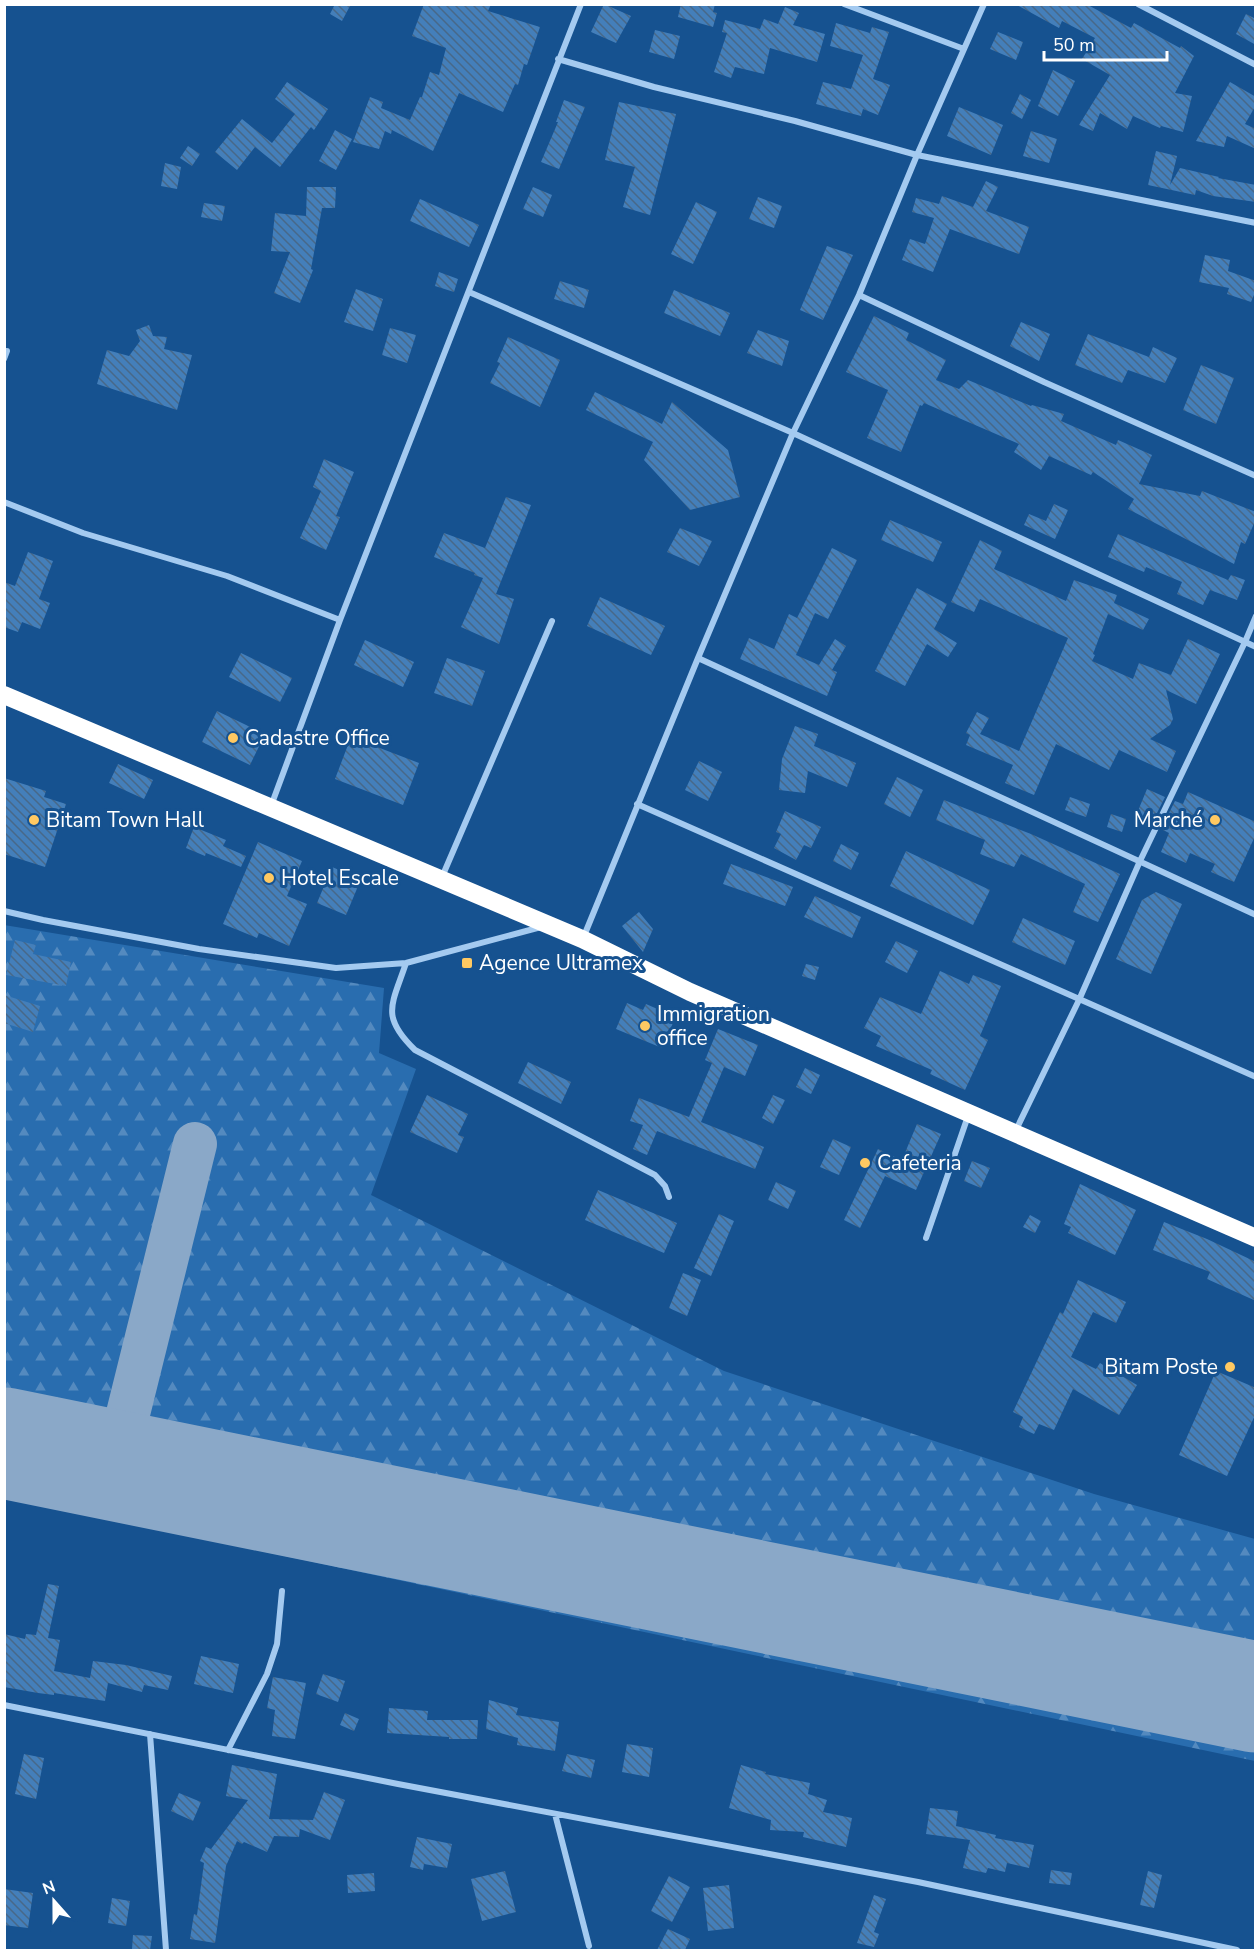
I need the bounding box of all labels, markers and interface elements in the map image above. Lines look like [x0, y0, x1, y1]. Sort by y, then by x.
scale bar [1044, 24, 1167, 62]
text: 50 m [1053, 33, 1095, 57]
place label: Cadastre Office [245, 724, 390, 752]
marker: Cadastre Office [226, 731, 240, 745]
place label: Bitam Town Hall [46, 806, 205, 834]
place label: Marché [1134, 806, 1203, 834]
marker: Bitam Town Hall [27, 813, 41, 827]
marker: Marché [1208, 813, 1222, 827]
place label: Hotel Escale [281, 864, 399, 892]
marker: Hotel Escale [262, 871, 276, 885]
place label: Agence Ultramex [479, 949, 643, 977]
marker: Agence Ultramex [460, 956, 474, 970]
place label: Immigration office [657, 1000, 770, 1052]
marker: Immigration office [638, 1019, 652, 1033]
place label: Cafeteria [877, 1149, 962, 1177]
marker: Cafeteria [858, 1156, 872, 1170]
place label: Bitam Poste [1104, 1353, 1218, 1381]
marker: Bitam Poste [1223, 1360, 1237, 1374]
north arrow [24, 1871, 84, 1931]
text: N [39, 1876, 59, 1900]

